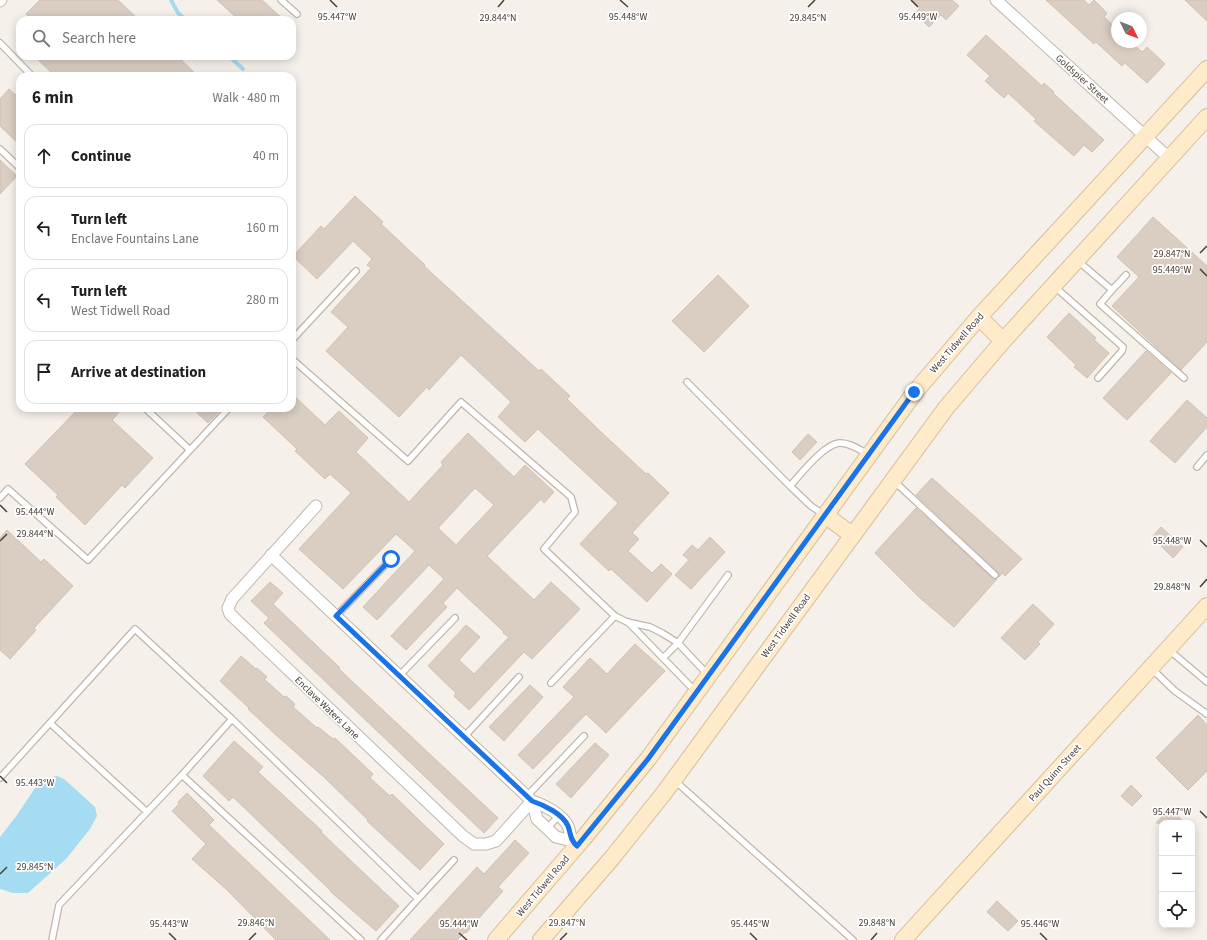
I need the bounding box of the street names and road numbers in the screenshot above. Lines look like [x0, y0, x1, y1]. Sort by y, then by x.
street label: Goldspier Street [1052, 51, 1112, 107]
street label: West Tidwell Road [927, 310, 987, 376]
street label: West Tidwell Road [758, 591, 814, 661]
street label: Enclave Waters Lane [291, 673, 363, 743]
street label: Paul Quinn Street [1025, 741, 1085, 805]
street label: West Tidwell Road [513, 852, 573, 920]

